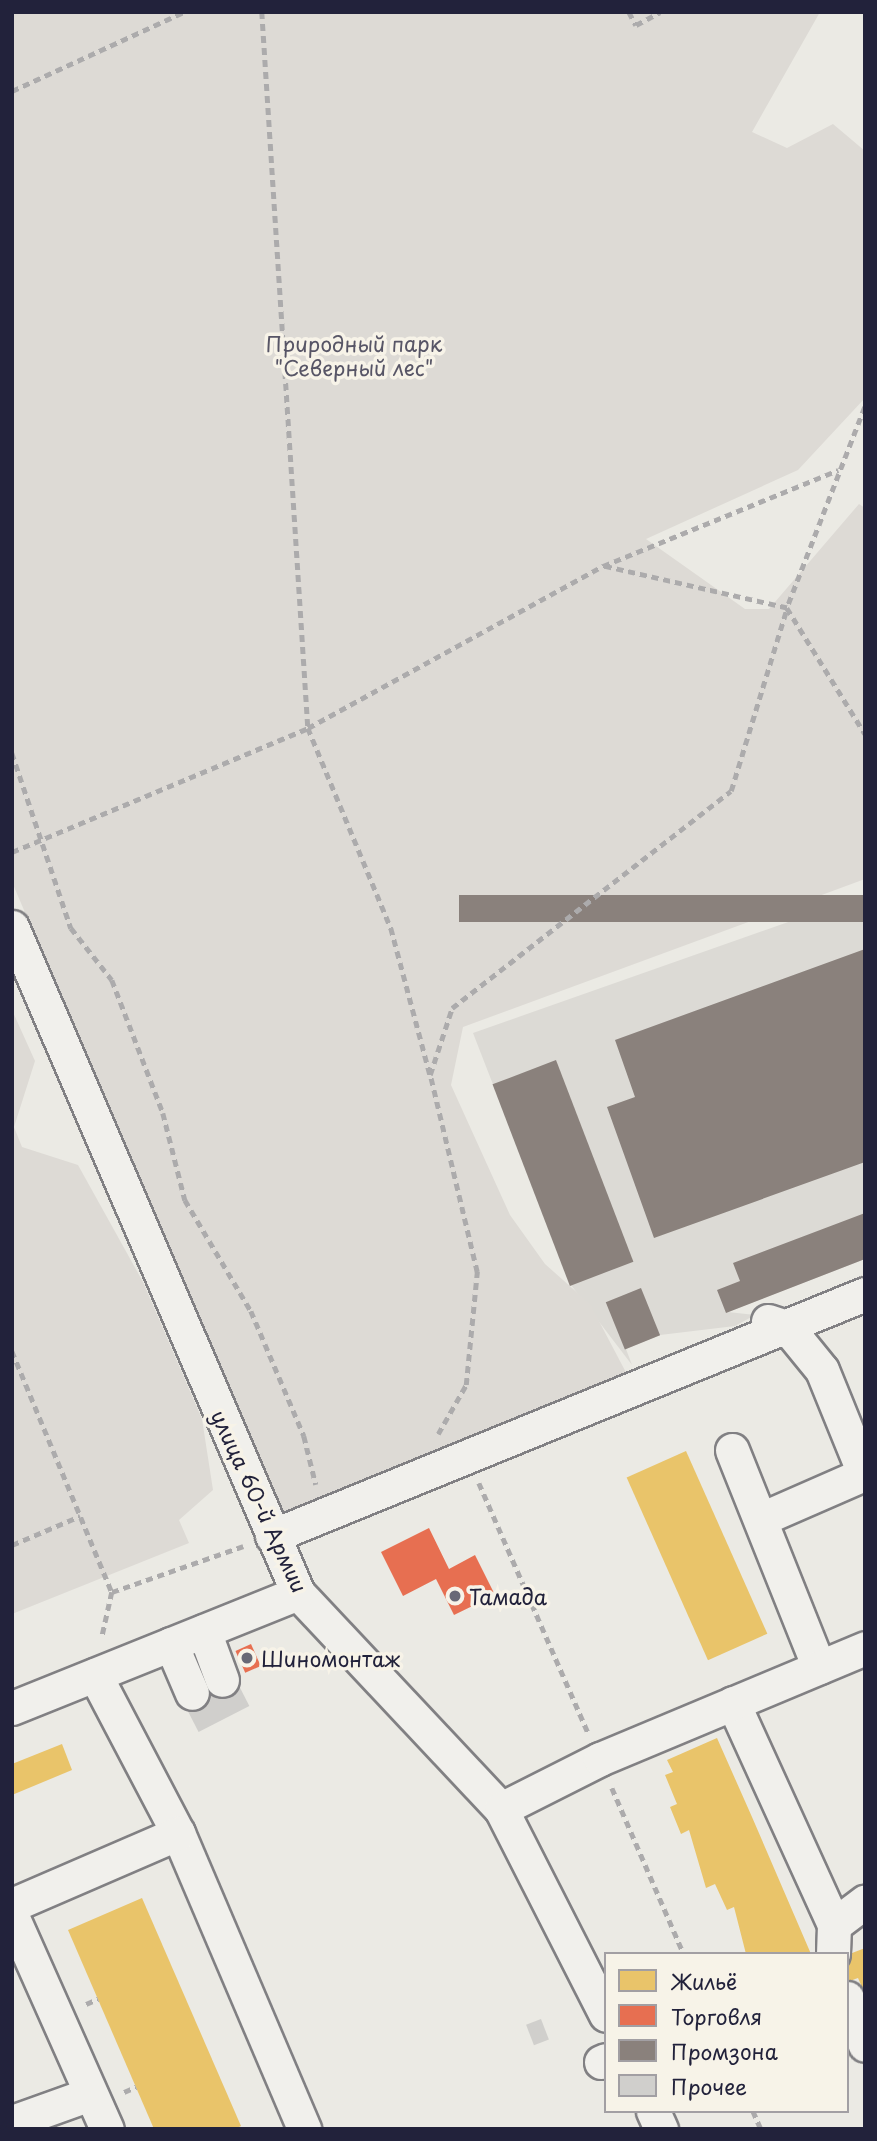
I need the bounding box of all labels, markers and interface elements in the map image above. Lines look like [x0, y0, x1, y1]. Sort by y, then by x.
park label: Природный парк "Северный лес" [266, 330, 442, 380]
street label: улица 60-й Армии [206, 1405, 314, 1597]
place label: Тамада [469, 1583, 547, 1609]
marker: Тамада [447, 1588, 463, 1604]
place label: Шиномонтаж [261, 1645, 400, 1671]
marker: Шиномонтаж [239, 1650, 255, 1666]
legend [604, 1952, 849, 2113]
text: Жильё [671, 1965, 737, 1997]
text: Торговля [671, 2000, 762, 2032]
text: Промзона [671, 2035, 778, 2067]
text: Прочее [671, 2070, 747, 2102]

